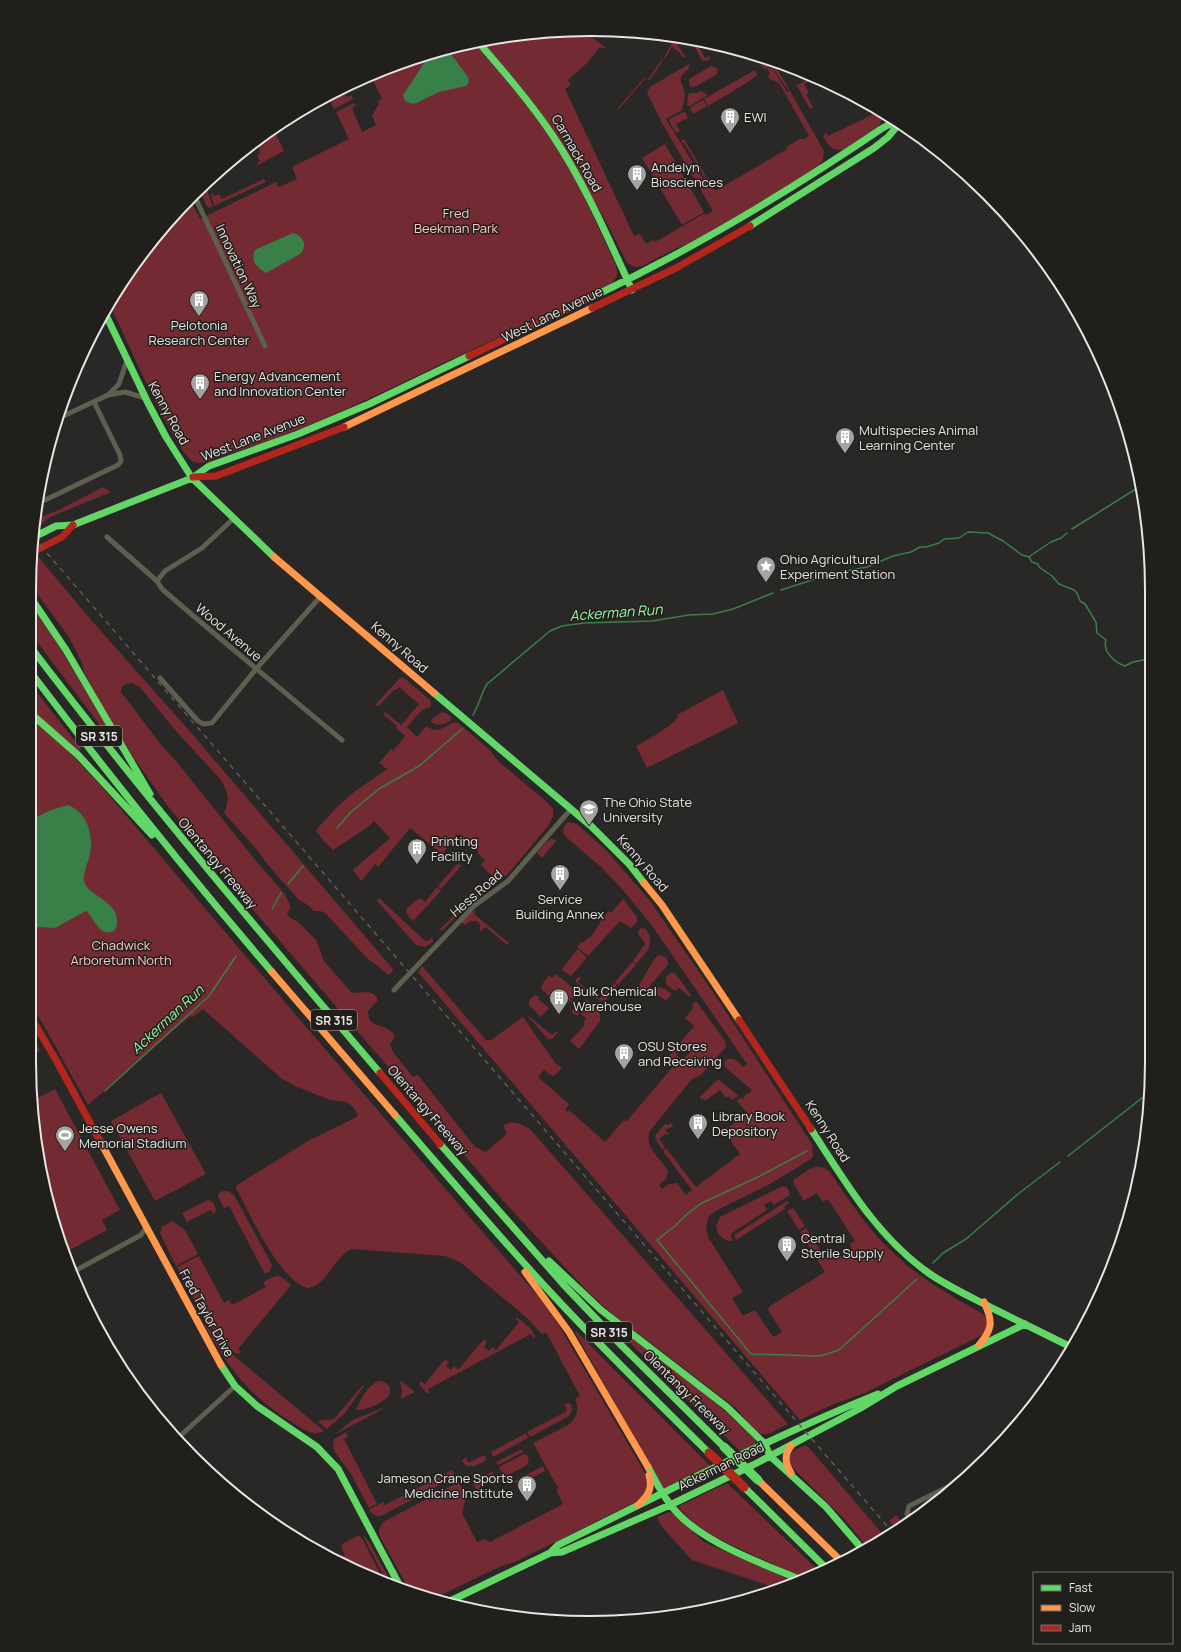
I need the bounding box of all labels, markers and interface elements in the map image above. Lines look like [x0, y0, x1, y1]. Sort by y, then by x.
building icon: EWI [719, 106, 741, 134]
place label: EWI [744, 108, 767, 126]
street label: Carmack Road [548, 111, 606, 195]
place label: Andelyn Biosciences [651, 158, 723, 191]
building icon: Andelyn Biosciences [626, 163, 648, 191]
park label: Fred Beekman Park [414, 204, 499, 237]
street label: Innovation Way [212, 221, 266, 311]
street label: West Lane Avenue [499, 282, 606, 346]
building icon: Pelotonia Research Center [188, 289, 210, 317]
place label: Pelotonia Research Center [148, 316, 250, 349]
place label: Energy Advancement and Innovation Center [214, 367, 347, 400]
building icon: Energy Advancement and Innovation Center [189, 372, 211, 400]
street label: Kenny Road [144, 378, 194, 448]
street label: West Lane Avenue [198, 409, 308, 465]
place label: Multispecies Animal Learning Center [859, 421, 978, 454]
building icon: Multispecies Animal Learning Center [834, 426, 856, 454]
place label: Ohio Agricultural Experiment Station [780, 550, 895, 583]
place icon: Ohio Agricultural Experiment Station [755, 555, 777, 583]
street label: Wood Avenue [192, 599, 266, 665]
water label: Ackerman Run [569, 599, 664, 625]
street label: Kenny Road [368, 617, 432, 677]
road number: SR 315 [76, 726, 122, 746]
place label: The Ohio State University [603, 793, 693, 826]
school or university icon: The Ohio State University [578, 798, 600, 826]
street label: Olentangy Freeway [174, 813, 262, 913]
street label: Kenny Road [613, 831, 673, 895]
place label: Printing Facility [431, 832, 478, 865]
building icon: Printing Facility [406, 837, 428, 865]
building icon: Service Building Annex [549, 863, 571, 891]
street label: Hess Road [446, 865, 506, 921]
place label: Service Building Annex [516, 890, 604, 923]
park label: Chadwick Arboretum North [70, 936, 172, 969]
water label: Ackerman Run [127, 980, 208, 1058]
place label: Bulk Chemical Warehouse [573, 982, 657, 1015]
building icon: Bulk Chemical Warehouse [548, 987, 570, 1015]
road number: SR 315 [311, 1010, 357, 1030]
place label: OSU Stores and Receiving [638, 1037, 722, 1070]
building icon: OSU Stores and Receiving [613, 1042, 635, 1070]
street label: Olentangy Freeway [384, 1061, 472, 1159]
street label: Kenny Road [801, 1097, 855, 1165]
place label: Library Book Depository [712, 1107, 785, 1140]
building icon: Library Book Depository [687, 1112, 709, 1140]
place label: Jesse Owens Memorial Stadium [79, 1119, 187, 1152]
sports icon: Jesse Owens Memorial Stadium [54, 1124, 76, 1152]
place label: Central Sterile Supply [801, 1229, 884, 1262]
building icon: Central Sterile Supply [776, 1234, 798, 1262]
street label: Fred Taylor Drive [175, 1266, 239, 1361]
road number: SR 315 [586, 1322, 632, 1342]
street label: Olentangy Freeway [640, 1346, 734, 1438]
street label: Ackerman Road [675, 1437, 767, 1495]
place label: Jameson Crane Sports Medicine Institute [377, 1469, 513, 1502]
building icon: Jameson Crane Sports Medicine Institute [516, 1474, 538, 1502]
legend [1033, 1572, 1173, 1644]
text: Fast [1069, 1579, 1093, 1596]
text: Slow [1069, 1599, 1095, 1616]
text: Jam [1069, 1619, 1091, 1636]

